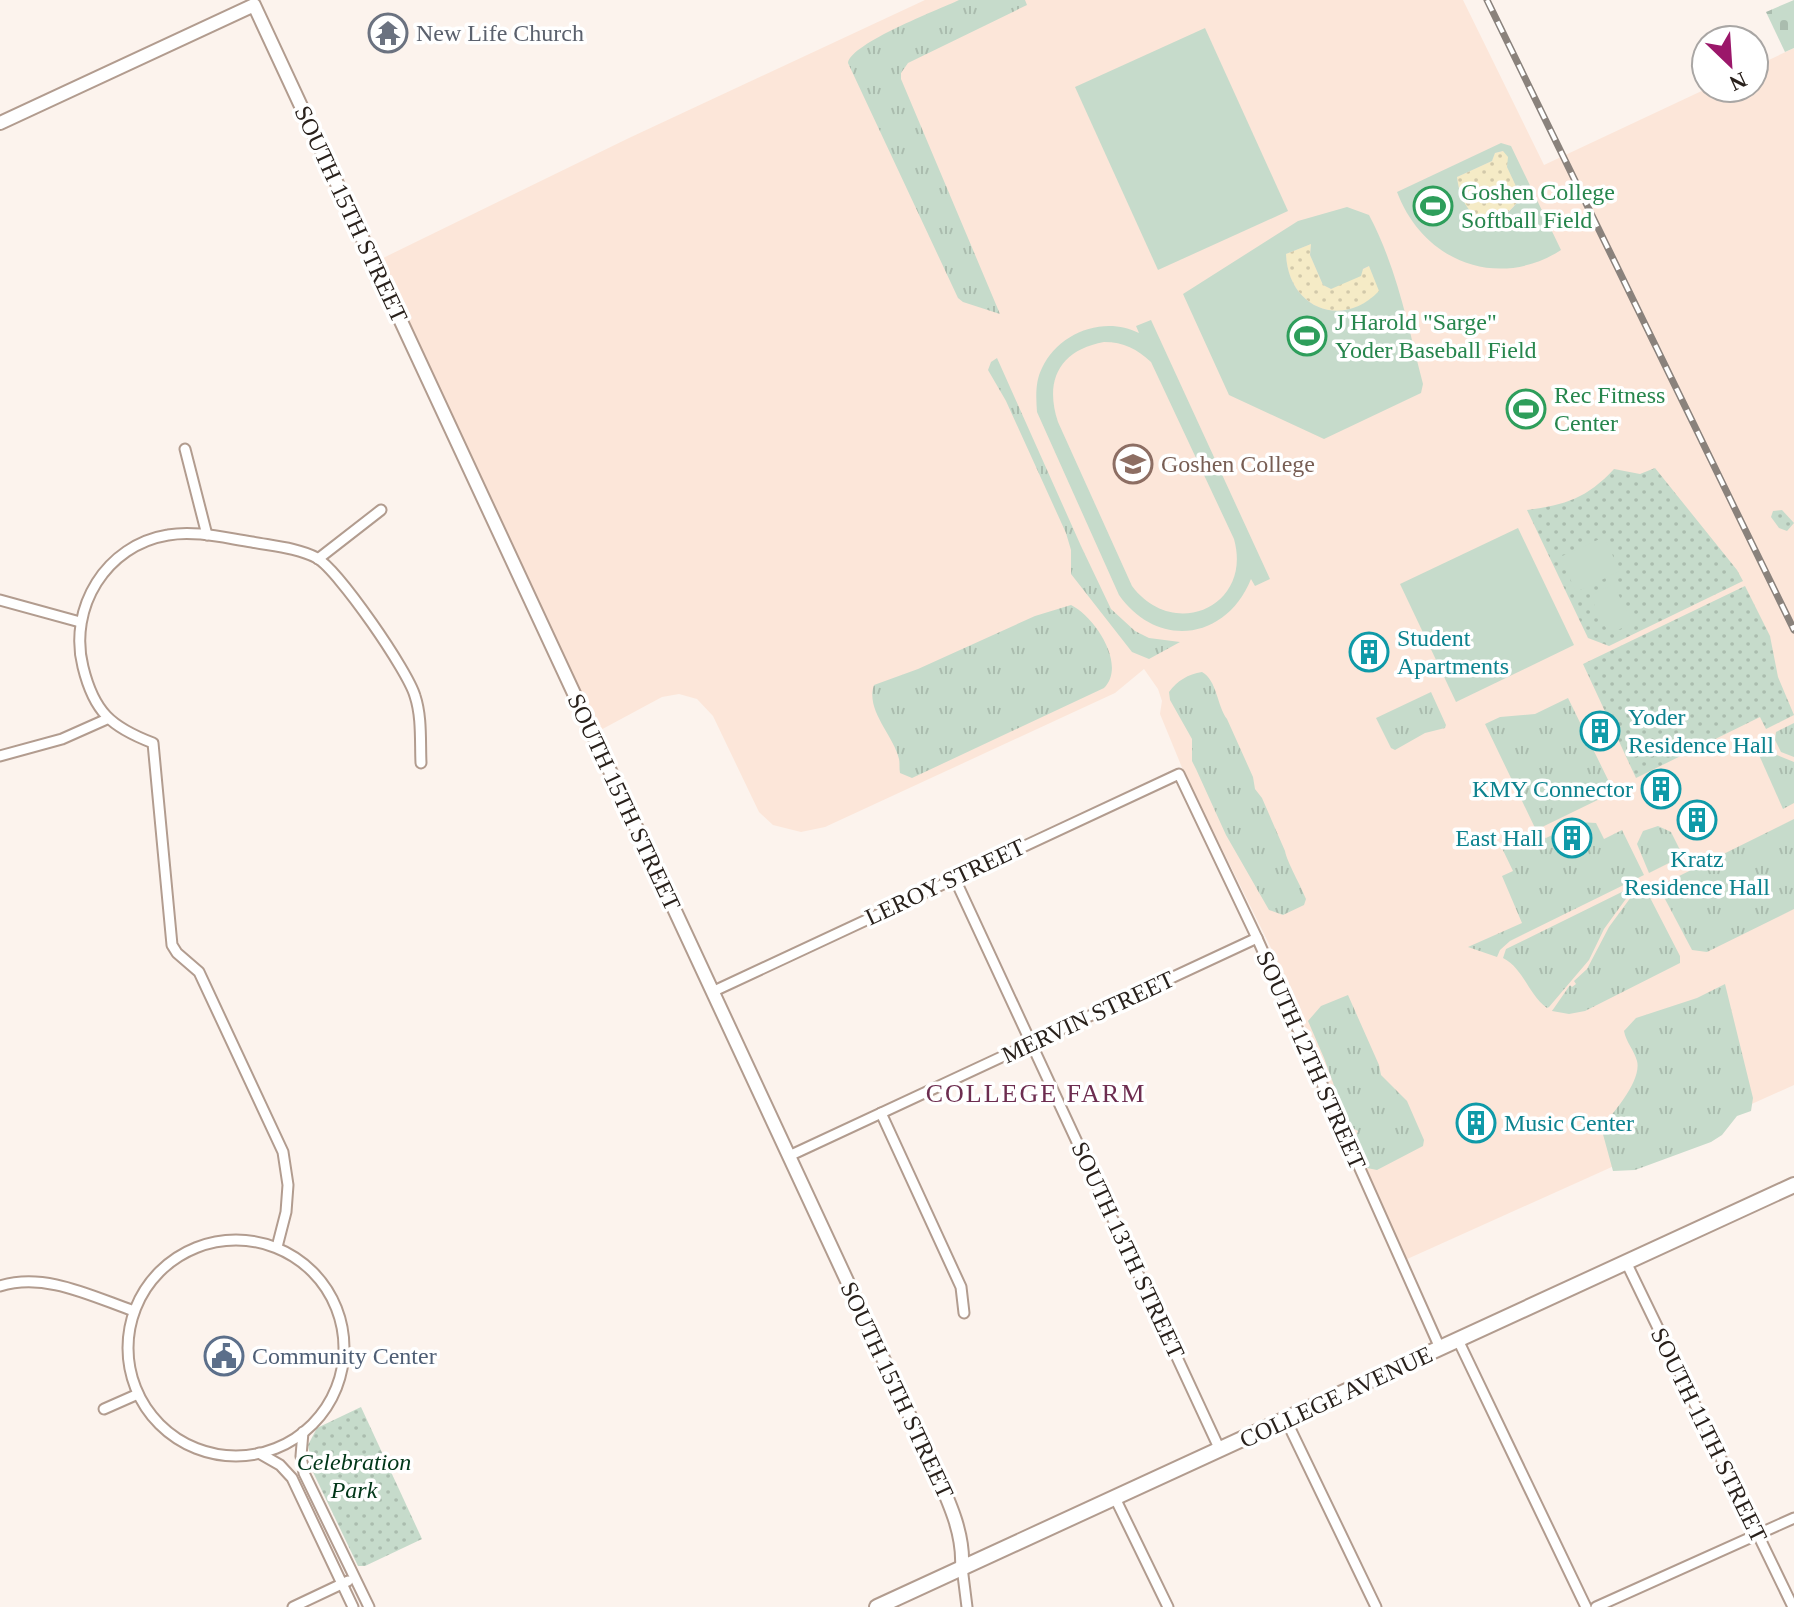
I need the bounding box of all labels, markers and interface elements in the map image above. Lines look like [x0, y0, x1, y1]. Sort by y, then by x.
temple icon: New Life Church [367, 12, 409, 54]
place label: New Life Church [416, 20, 584, 46]
north arrow [1690, 24, 1770, 104]
text: N [1726, 67, 1751, 96]
street label: SOUTH 15TH STREET [289, 102, 413, 327]
place label: Goshen College Softball Field [1461, 179, 1615, 233]
sports icon: Goshen College Softball Field [1412, 185, 1454, 227]
place label: J Harold "Sarge" Yoder Baseball Field [1335, 309, 1537, 363]
sports icon: J Harold "Sarge" Yoder Baseball Field [1286, 315, 1328, 357]
place label: Rec Fitness Center [1554, 382, 1665, 436]
sports icon: Rec Fitness Center [1505, 388, 1547, 430]
school or university icon: Goshen College [1112, 443, 1154, 485]
place label: Goshen College [1161, 451, 1315, 477]
place label: Student Apartments [1397, 625, 1509, 679]
building icon: Student Apartments [1348, 631, 1390, 673]
street label: SOUTH 15TH STREET [562, 690, 686, 915]
place label: Yoder Residence Hall [1628, 704, 1774, 758]
building icon: Yoder Residence Hall [1579, 710, 1621, 752]
building icon: KMY Connector [1640, 768, 1682, 810]
place label: KMY Connector [1472, 776, 1633, 802]
building icon: Kratz Residence Hall [1676, 799, 1718, 841]
building icon: East Hall [1551, 817, 1593, 859]
place label: East Hall [1455, 825, 1544, 851]
street label: LEROY STREET [861, 833, 1029, 930]
place label: Kratz Residence Hall [1624, 846, 1770, 900]
street label: SOUTH 12TH STREET [1251, 947, 1371, 1173]
street label: MERVIN STREET [998, 966, 1178, 1068]
district label: COLLEGE FARM [926, 1079, 1146, 1108]
building icon: Music Center [1455, 1102, 1497, 1144]
place label: Music Center [1504, 1110, 1634, 1136]
street label: SOUTH 13TH STREET [1066, 1138, 1190, 1363]
street label: SOUTH 15TH STREET [835, 1278, 959, 1503]
street label: SOUTH 11TH STREET [1646, 1324, 1772, 1547]
public building icon: Community Center [203, 1335, 245, 1377]
street label: COLLEGE AVENUE [1236, 1341, 1436, 1453]
place label: Community Center [252, 1343, 437, 1369]
park label: Celebration Park [297, 1449, 411, 1503]

